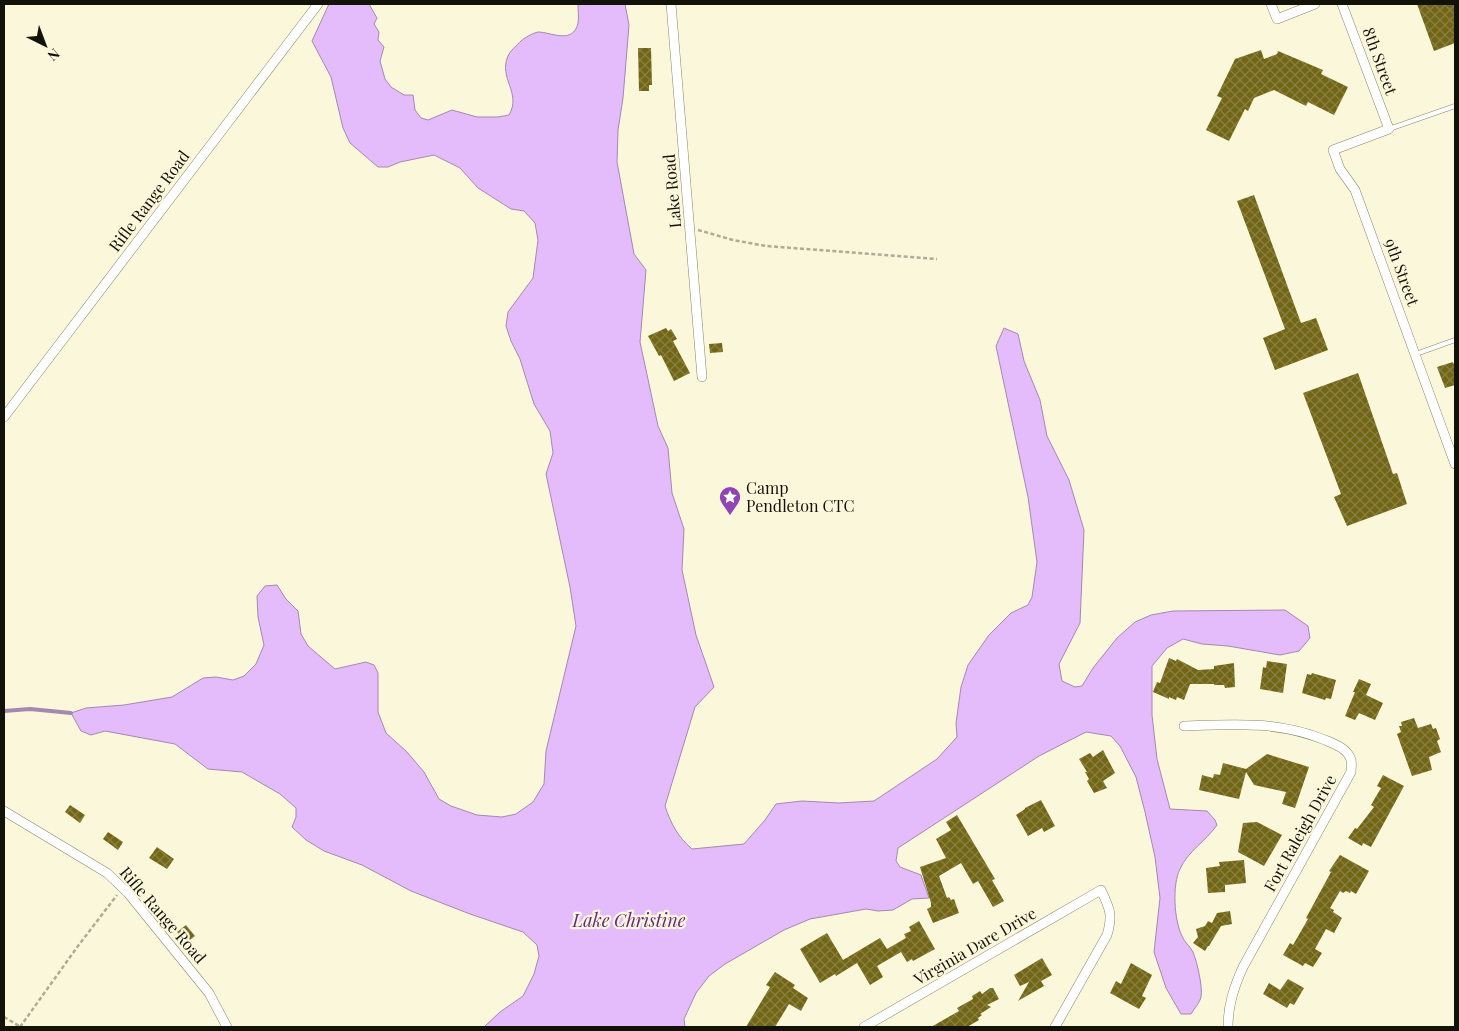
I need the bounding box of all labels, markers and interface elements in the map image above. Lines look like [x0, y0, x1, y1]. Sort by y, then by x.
north arrow [20, 20, 70, 70]
street label: 8th Street [1359, 24, 1402, 98]
text: N [44, 45, 64, 65]
street label: Rifle Range Road [104, 146, 194, 256]
street label: Lake Road [658, 153, 685, 229]
street label: 9th Street [1381, 235, 1424, 309]
place label: Camp Pendleton CTC [746, 477, 855, 516]
place icon: Camp Pendleton CTC [718, 485, 742, 516]
street label: Fort Raleigh Drive [1259, 771, 1340, 895]
street label: Rifle Range Road [116, 862, 211, 967]
street label: Virginia Dare Drive [909, 902, 1040, 990]
water label: Lake Christine [572, 908, 686, 932]

